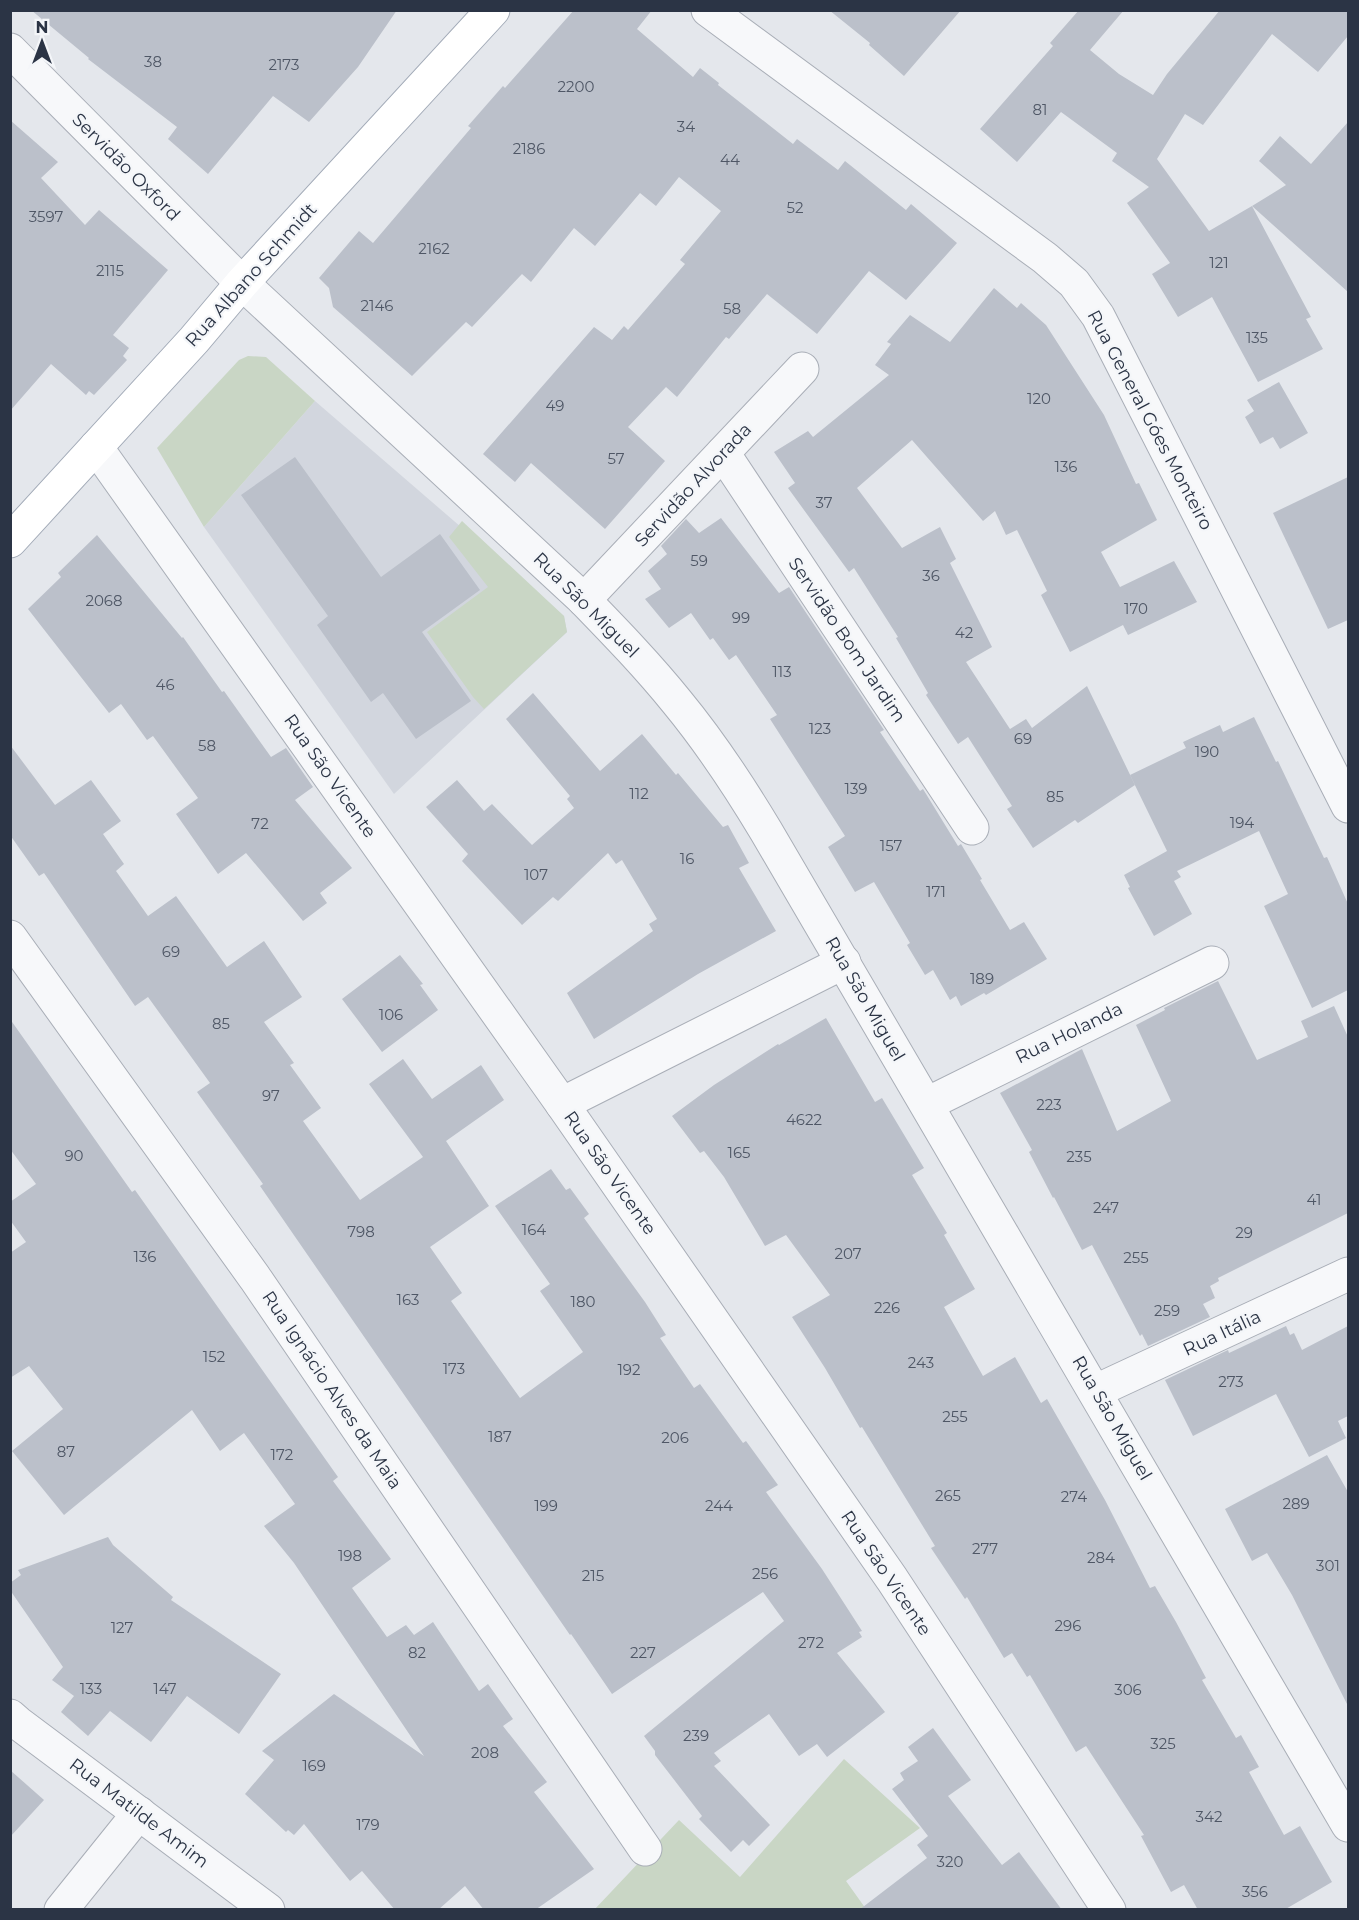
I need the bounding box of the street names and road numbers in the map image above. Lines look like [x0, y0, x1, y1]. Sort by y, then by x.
street label: Servidão Oxford [67, 108, 185, 226]
street label: Rua Albano Schmidt [181, 199, 321, 351]
street label: Rua General Góes Monteiro [1083, 306, 1217, 534]
street label: Servidão Alvorada [630, 419, 756, 551]
street label: Rua São Miguel [529, 548, 643, 662]
street label: Servidão Bom Jardim [784, 553, 910, 727]
street label: Rua São Vicente [279, 710, 381, 842]
street label: Rua São Miguel [820, 933, 910, 1065]
street label: Rua Holanda [1012, 998, 1126, 1068]
street label: Rua São Vicente [559, 1107, 661, 1239]
street label: Rua Ignácio Alves da Maia [257, 1287, 407, 1493]
street label: Rua Itália [1179, 1305, 1265, 1361]
street label: Rua São Miguel [1067, 1352, 1157, 1484]
street label: Rua São Vicente [836, 1506, 936, 1640]
street label: Rua Matilde Amim [65, 1753, 213, 1873]

